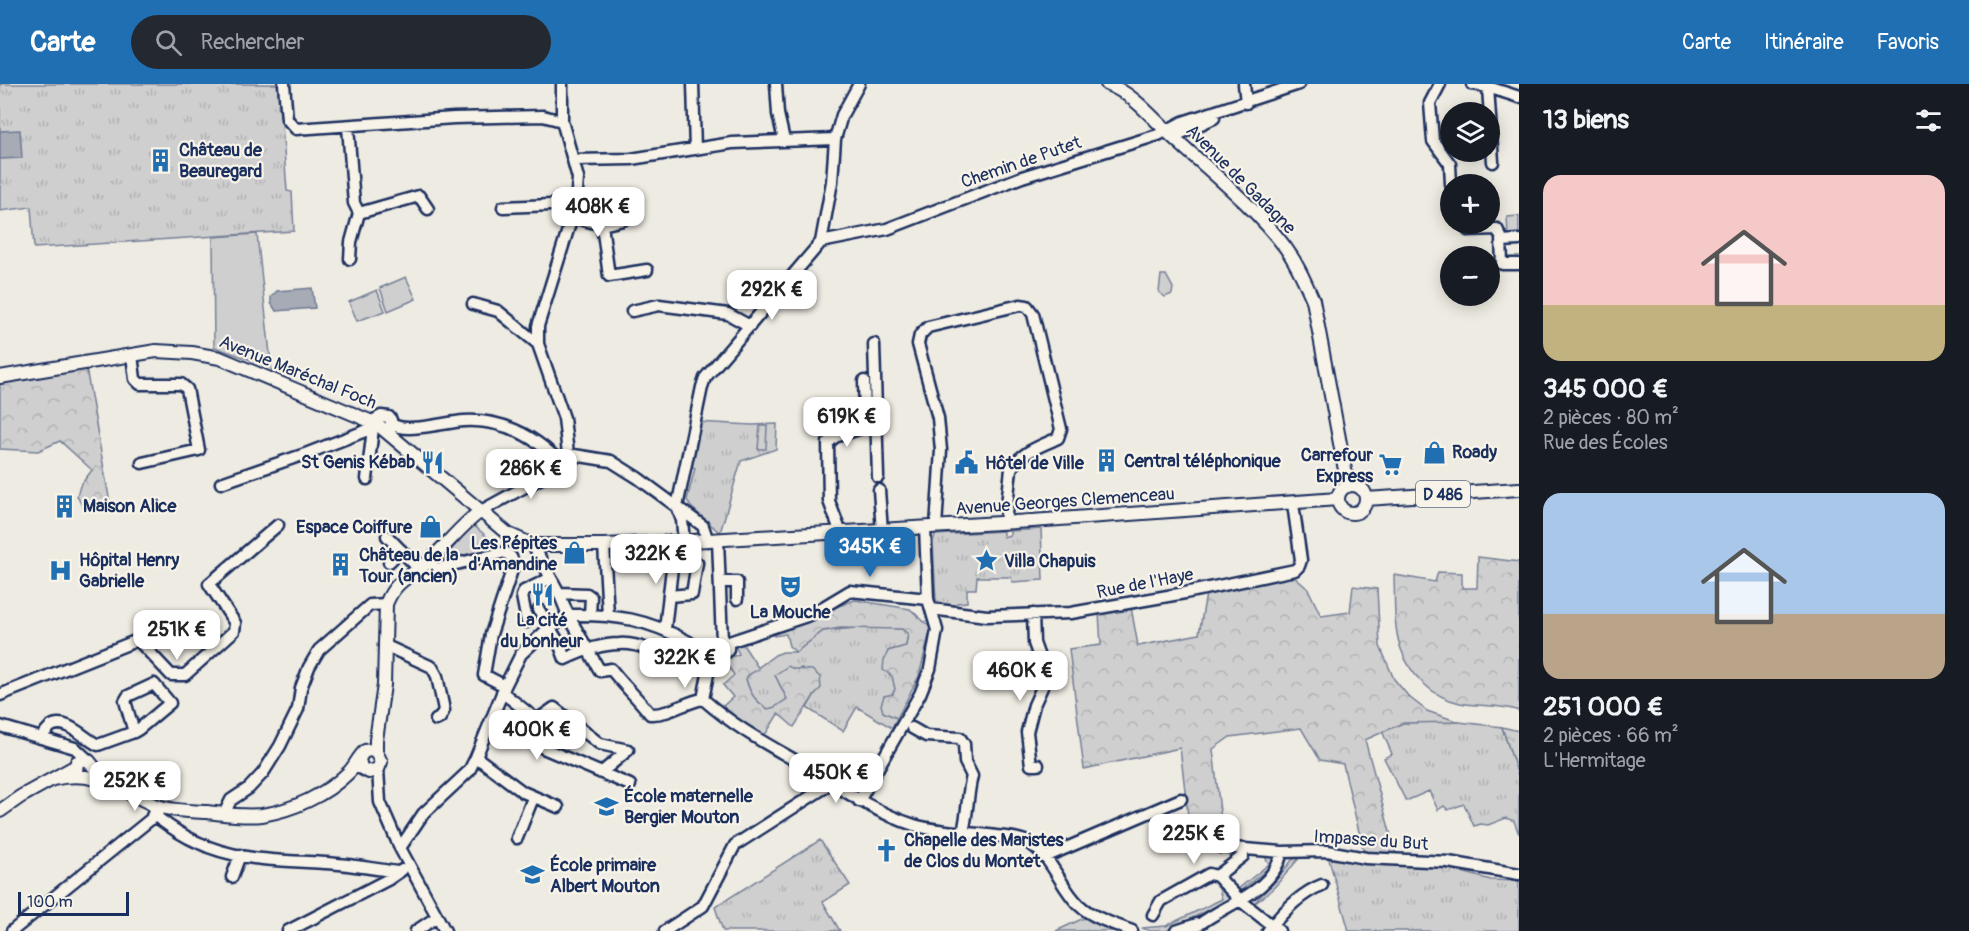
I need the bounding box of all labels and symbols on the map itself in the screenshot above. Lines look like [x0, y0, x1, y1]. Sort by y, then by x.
street label: Avenue de Gadagne [1181, 119, 1301, 239]
street label: Chemin de Putet [958, 131, 1085, 194]
place label: Château de Beauregard [179, 139, 263, 183]
building icon: Château de Beauregard [148, 147, 174, 173]
pin: 408K € [549, 187, 647, 238]
pin: 292K € [723, 270, 821, 321]
street label: Avenue Maréchal Foch [216, 330, 380, 415]
pin: 619K € [798, 397, 896, 448]
shop icon: Roady [1421, 439, 1447, 465]
place label: Roady [1452, 441, 1497, 464]
place label: Carrefour Express [1301, 444, 1374, 488]
building icon: Central téléphonique [1093, 448, 1119, 474]
restaurant icon: St Genis Kébab [420, 449, 446, 475]
pin: 286K € [482, 449, 580, 500]
public building icon: Hôtel de Ville [954, 450, 980, 476]
place label: Central téléphonique [1124, 450, 1282, 473]
place label: St Genis Kébab [301, 451, 415, 474]
place label: Hôtel de Ville [985, 452, 1085, 475]
supermarket icon: Carrefour Express [1378, 452, 1404, 478]
road number: D 486 [1416, 481, 1470, 507]
street label: Avenue Georges Clemenceau [955, 482, 1176, 521]
building icon: Maison Alice [52, 493, 78, 519]
place label: Maison Alice [83, 495, 177, 518]
shop icon: Espace Coiffure [417, 514, 443, 540]
place label: Espace Coiffure [296, 516, 413, 539]
pin: 345K € [821, 527, 919, 578]
place label: Les Pépites d'Amandine [468, 532, 558, 576]
pin: 322K € [607, 534, 705, 585]
shop icon: Les Pépites d'Amandine [562, 540, 588, 566]
place label: Château de la Tour (ancien) [358, 544, 459, 588]
place icon: Villa Chapuis [973, 548, 999, 574]
place label: Hôpital Henry Gabrielle [79, 549, 180, 593]
place label: Villa Chapuis [1004, 550, 1097, 573]
building icon: Château de la Tour (ancien) [328, 552, 354, 578]
hospital icon: Hôpital Henry Gabrielle [48, 557, 74, 583]
street label: Rue de l'Haye [1095, 563, 1196, 604]
theatre icon: La Mouche [777, 573, 803, 599]
restaurant icon: La cité du bonheur [529, 581, 555, 607]
place label: La Mouche [750, 601, 831, 624]
place label: La cité du bonheur [500, 609, 584, 653]
pin: 251K € [128, 610, 226, 661]
pin: 322K € [636, 638, 734, 689]
pin: 460K € [971, 651, 1069, 702]
pin: 400K € [488, 710, 586, 761]
pin: 450K € [787, 753, 885, 804]
pin: 252K € [86, 761, 184, 812]
place label: École maternelle Bergier Mouton [624, 785, 754, 829]
school or university icon: École maternelle Bergier Mouton [593, 793, 619, 819]
pin: 225K € [1145, 814, 1243, 865]
street label: Impasse du But [1313, 825, 1430, 856]
place label: Chapelle des Maristes de Clos du Montet [904, 829, 1065, 873]
church icon: Chapelle des Maristes de Clos du Montet [873, 837, 899, 863]
place label: École primaire Albert Mouton [550, 854, 660, 898]
school or university icon: École primaire Albert Mouton [519, 862, 545, 888]
scale bar [18, 889, 129, 916]

